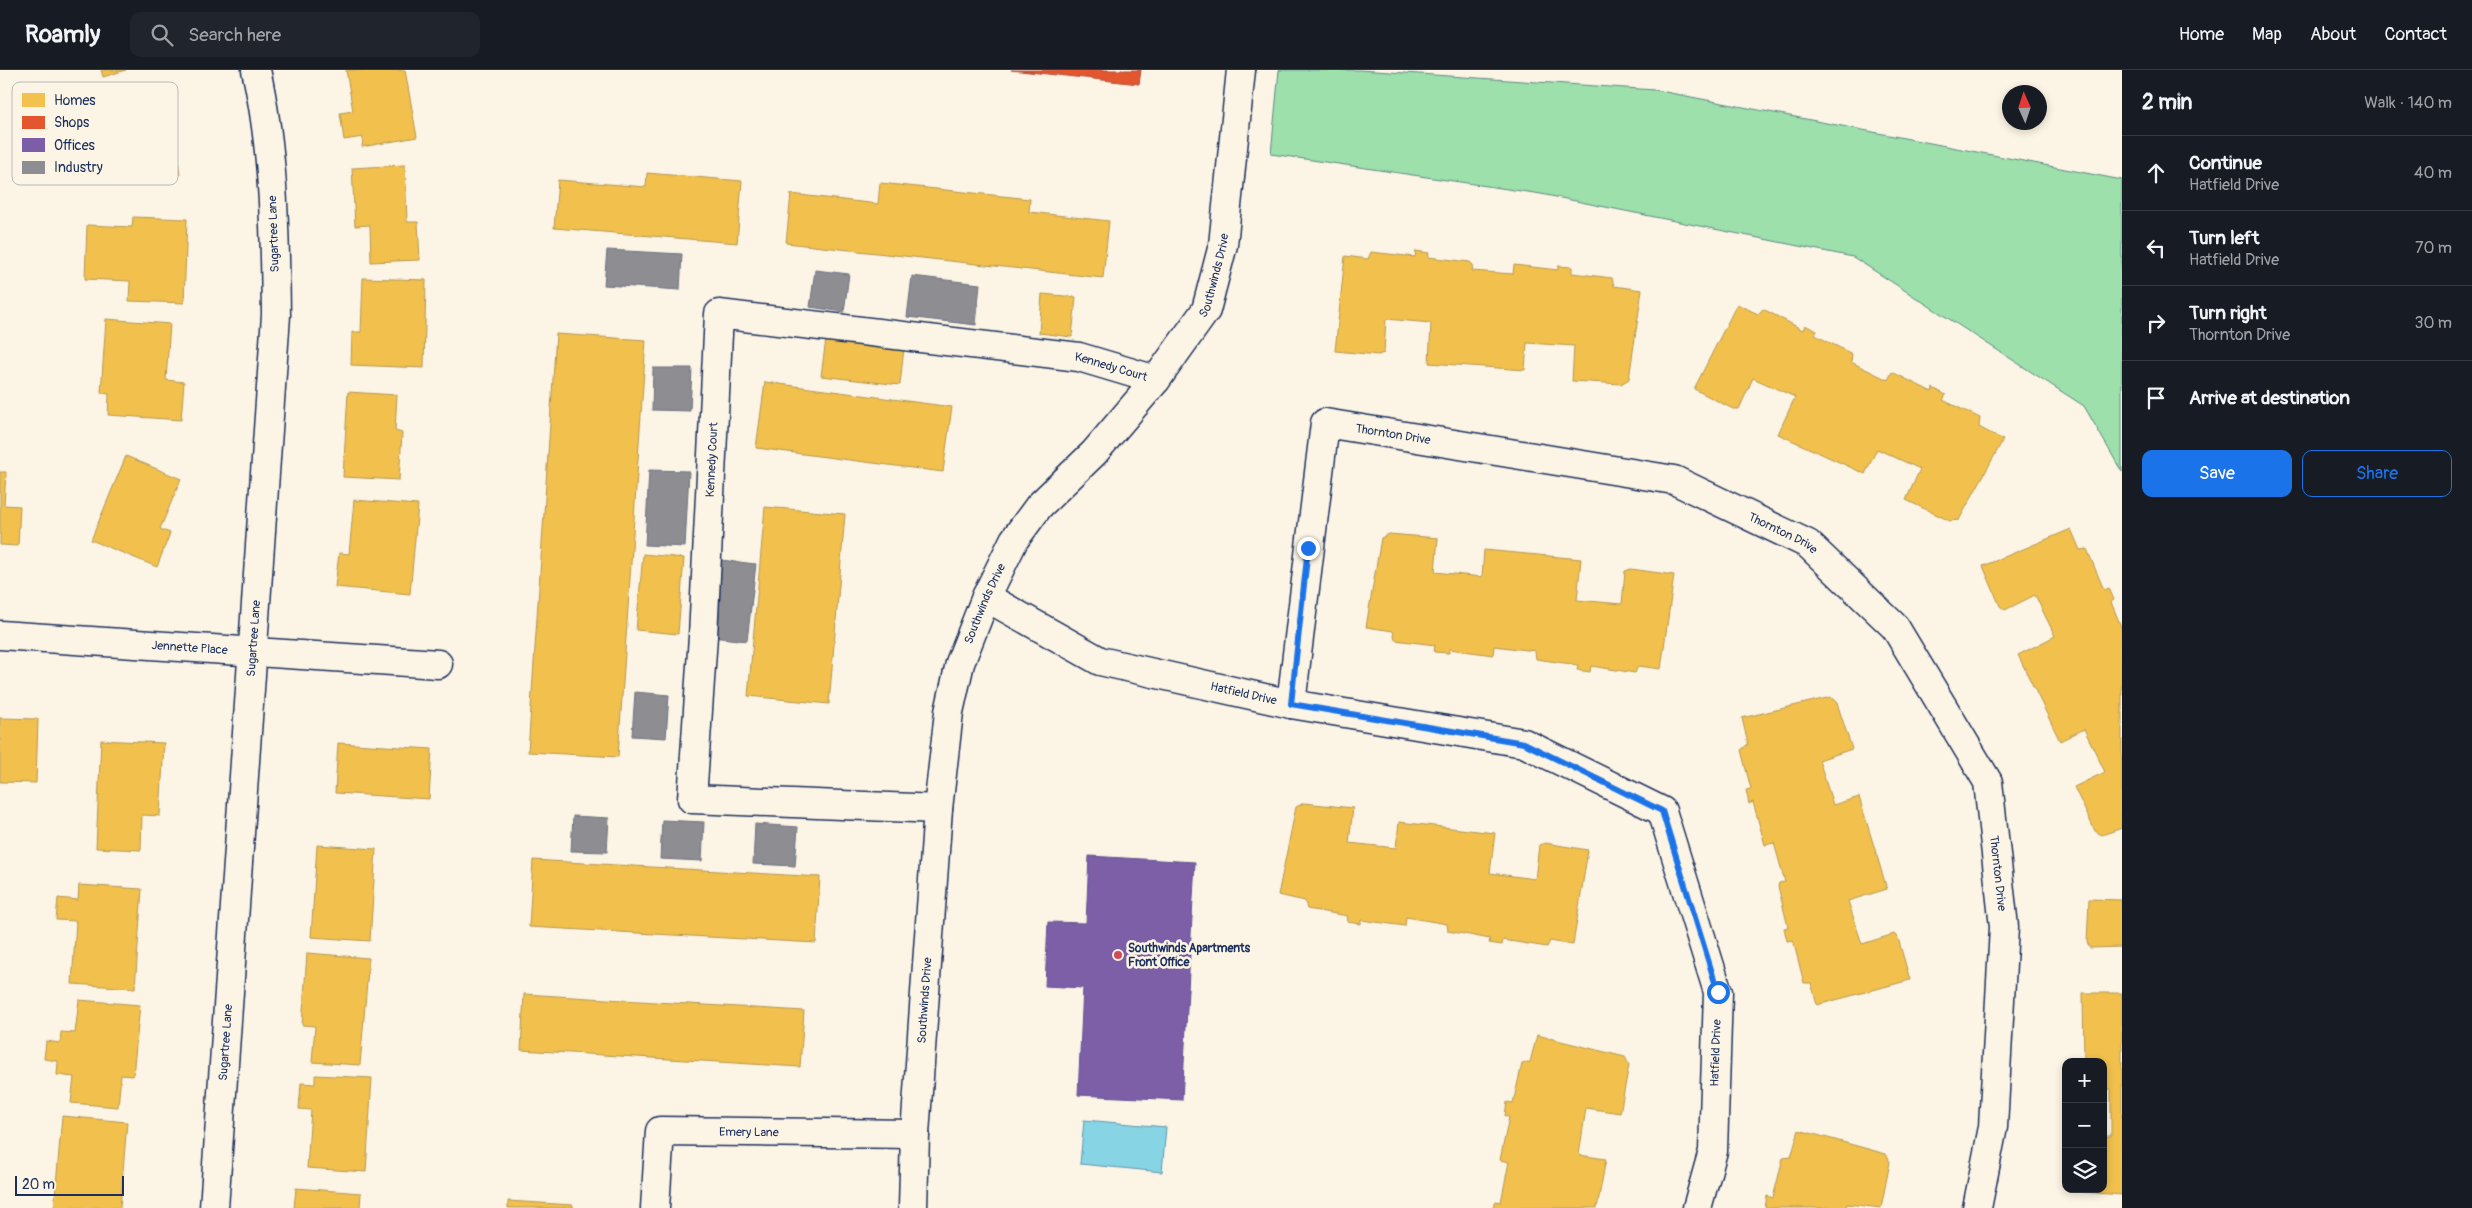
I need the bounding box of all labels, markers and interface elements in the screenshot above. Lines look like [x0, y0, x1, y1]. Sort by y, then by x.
search box [130, 12, 480, 57]
text: Roamly [25, 20, 100, 49]
icon: search [148, 21, 176, 49]
text: Search here [188, 23, 281, 47]
text: Home [2179, 23, 2224, 46]
text: Map [2252, 23, 2282, 46]
text: About [2310, 23, 2356, 46]
text: Contact [2384, 23, 2447, 46]
legend [12, 82, 178, 185]
north arrow [2002, 85, 2047, 130]
text: 2 min [2142, 89, 2192, 116]
text: Homes [54, 92, 96, 109]
text: Walk · 140 m [2364, 93, 2452, 113]
text: Shops [54, 114, 90, 131]
text: Offices [54, 137, 96, 154]
text: Continue [2189, 151, 2262, 175]
text: Industry [54, 159, 103, 176]
icon: ahead [2142, 159, 2170, 187]
text: 40 m [2414, 163, 2452, 183]
text: Hatfield Drive [2189, 175, 2279, 195]
street label: Sugartree Lane [265, 195, 283, 273]
text: Turn left [2189, 226, 2259, 250]
street label: Southwinds Drive [1195, 233, 1232, 321]
icon: left [2142, 234, 2170, 262]
text: 70 m [2415, 238, 2452, 258]
text: Hatfield Drive [2189, 250, 2279, 270]
text: Turn right [2189, 301, 2267, 325]
icon: right [2142, 309, 2170, 337]
text: 30 m [2414, 313, 2452, 333]
text: Thornton Drive [2189, 325, 2290, 345]
street label: Kennedy Court [1074, 349, 1149, 385]
icon: arrive [2142, 384, 2170, 412]
text: Arrive at destination [2189, 386, 2350, 410]
street label: Thornton Drive [1354, 421, 1432, 448]
street label: Kennedy Court [702, 422, 721, 498]
button: Save [2142, 450, 2292, 497]
button: Share [2302, 450, 2452, 497]
street label: Thornton Drive [1746, 509, 1821, 557]
route end [1297, 537, 1320, 560]
street label: Southwinds Drive [961, 561, 1009, 646]
street label: Sugartree Lane [243, 599, 264, 677]
street label: Jennette Place [151, 638, 228, 658]
street label: Hatfield Drive [1209, 679, 1278, 708]
street label: Thornton Drive [1986, 835, 2010, 912]
place label: Southwinds Apartments Front Office [1128, 941, 1251, 970]
marker: Southwinds Apartments Front Office [1112, 949, 1124, 961]
street label: Southwinds Drive [914, 957, 935, 1044]
route start [1707, 981, 1730, 1004]
street label: Sugartree Lane [215, 1003, 236, 1081]
street label: Hatfield Drive [1707, 1019, 1725, 1087]
map controls [2062, 1058, 2107, 1193]
button: + [2062, 1058, 2107, 1103]
button: − [2062, 1103, 2107, 1148]
street label: Emery Lane [719, 1124, 779, 1140]
button: layers [2062, 1148, 2107, 1193]
scale bar [15, 1173, 124, 1196]
text: 20 m [22, 1176, 55, 1193]

